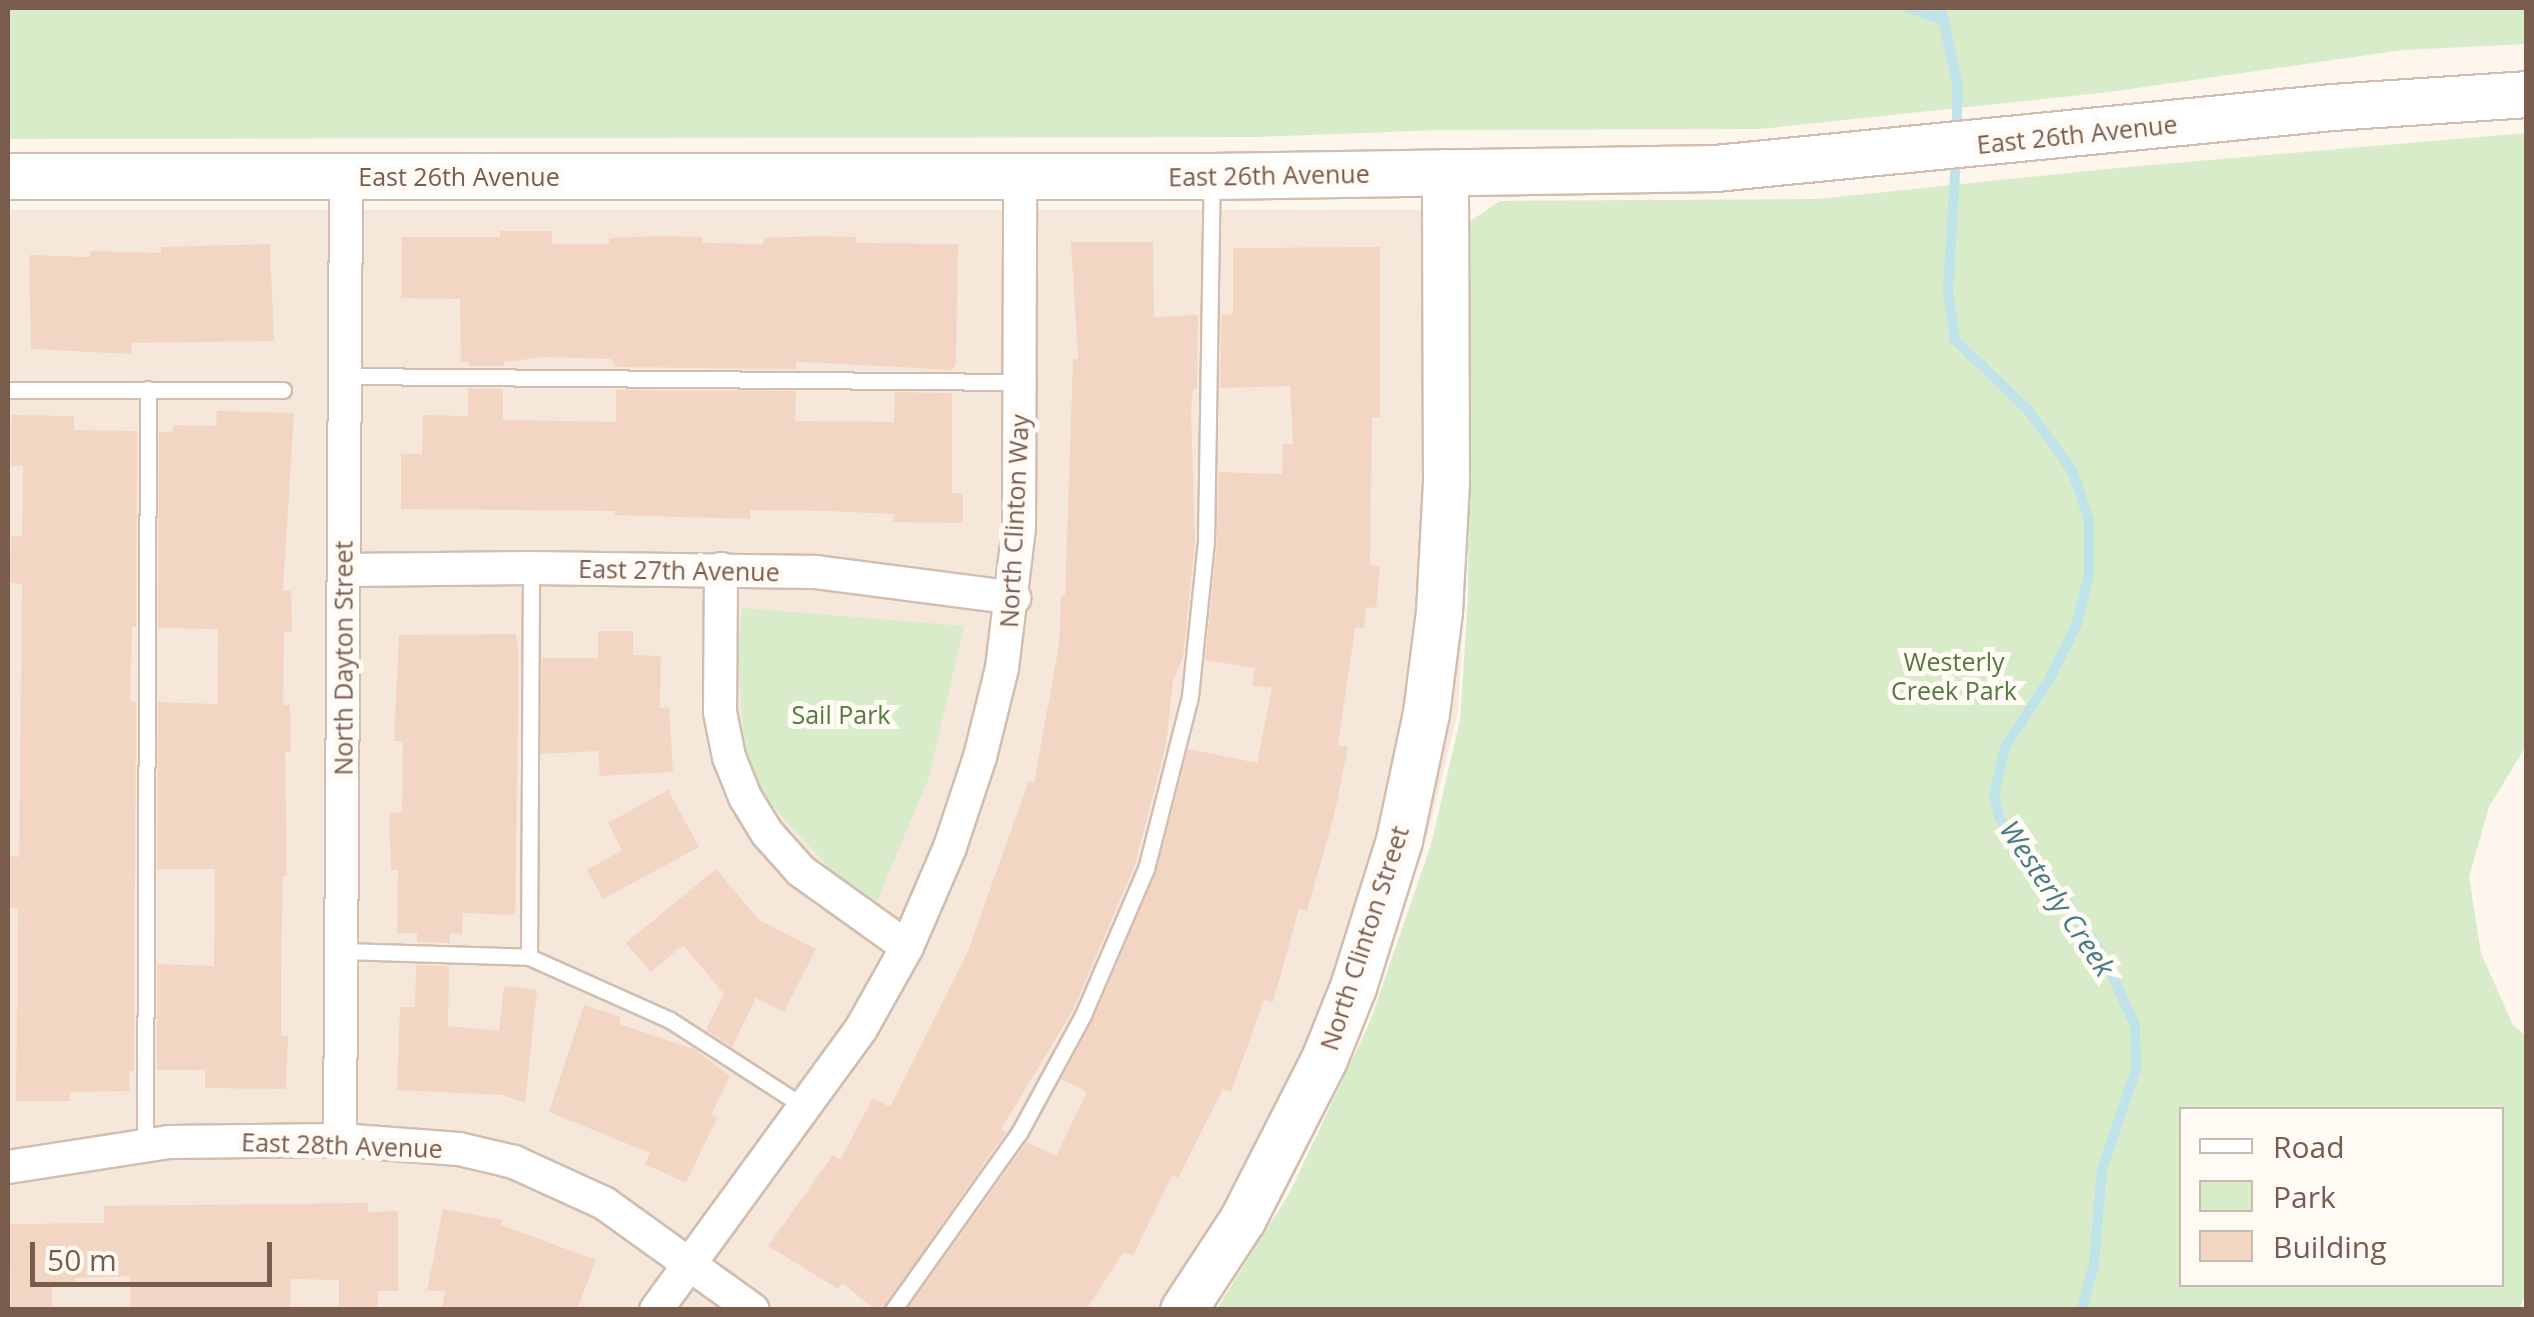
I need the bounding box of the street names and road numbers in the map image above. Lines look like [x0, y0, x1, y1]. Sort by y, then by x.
street label: East 26th Avenue [1975, 109, 2179, 159]
street label: East 26th Avenue [1168, 158, 1370, 192]
street label: East 26th Avenue [358, 161, 560, 191]
street label: North Clinton Way [993, 413, 1035, 629]
street label: North Dayton Street [328, 541, 358, 775]
street label: East 27th Avenue [578, 553, 780, 587]
street label: North Clinton Street [1314, 822, 1414, 1054]
street label: East 28th Avenue [241, 1126, 443, 1164]

